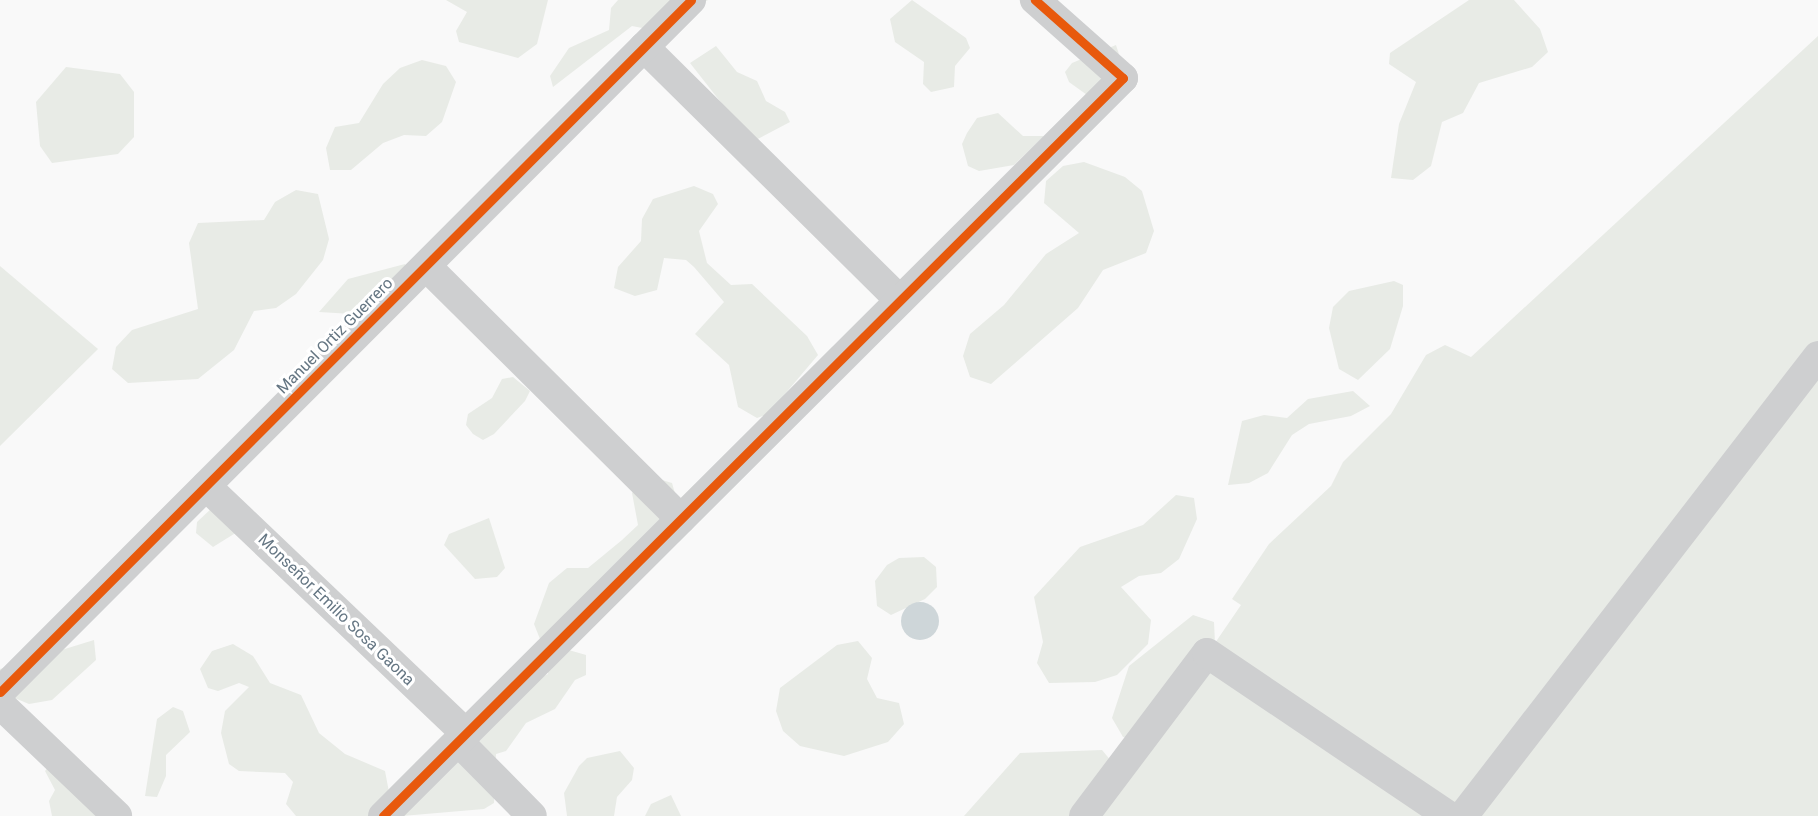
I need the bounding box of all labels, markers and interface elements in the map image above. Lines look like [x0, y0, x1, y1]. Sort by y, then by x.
street label: Manuel Ortiz Guerrero [273, 274, 397, 398]
street label: Monseñor Emilio Sosa Gaona [254, 530, 418, 690]

